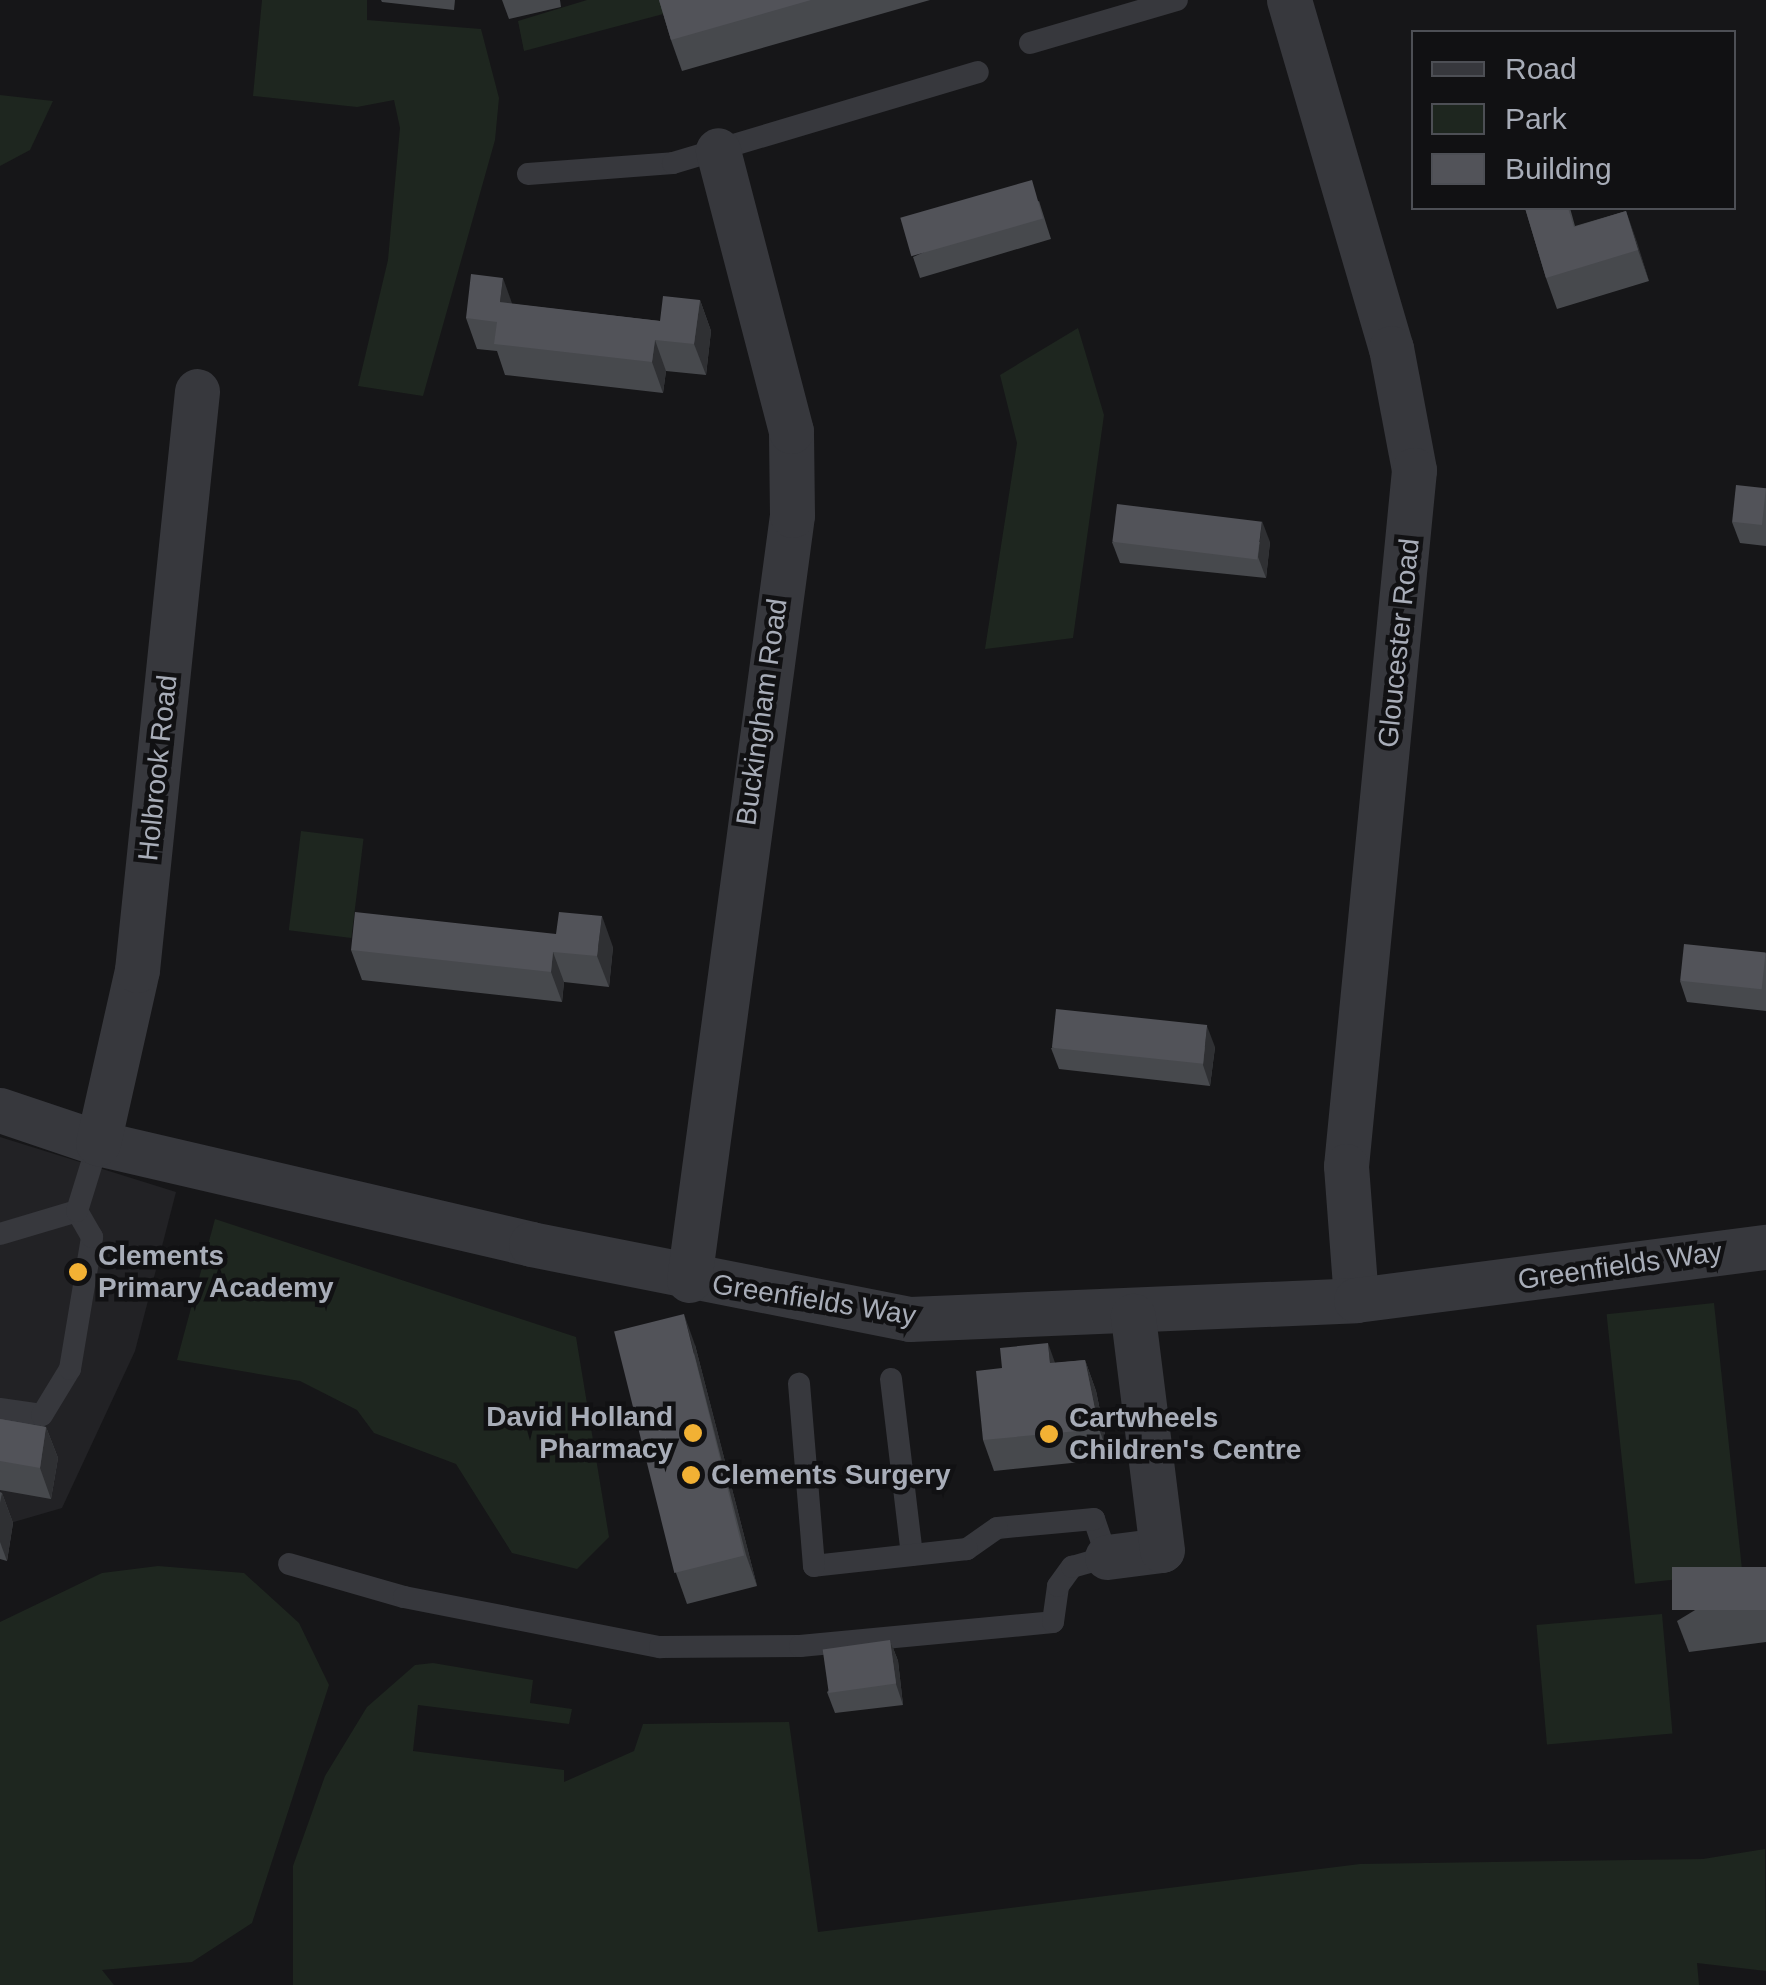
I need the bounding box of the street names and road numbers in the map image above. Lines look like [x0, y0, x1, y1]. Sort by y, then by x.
street label: Gloucester Road [1371, 537, 1427, 749]
street label: Buckingham Road [729, 596, 795, 828]
street label: Holbrook Road [132, 673, 184, 863]
street label: Greenfields Way [1516, 1235, 1724, 1297]
street label: Greenfields Way [710, 1267, 918, 1333]

